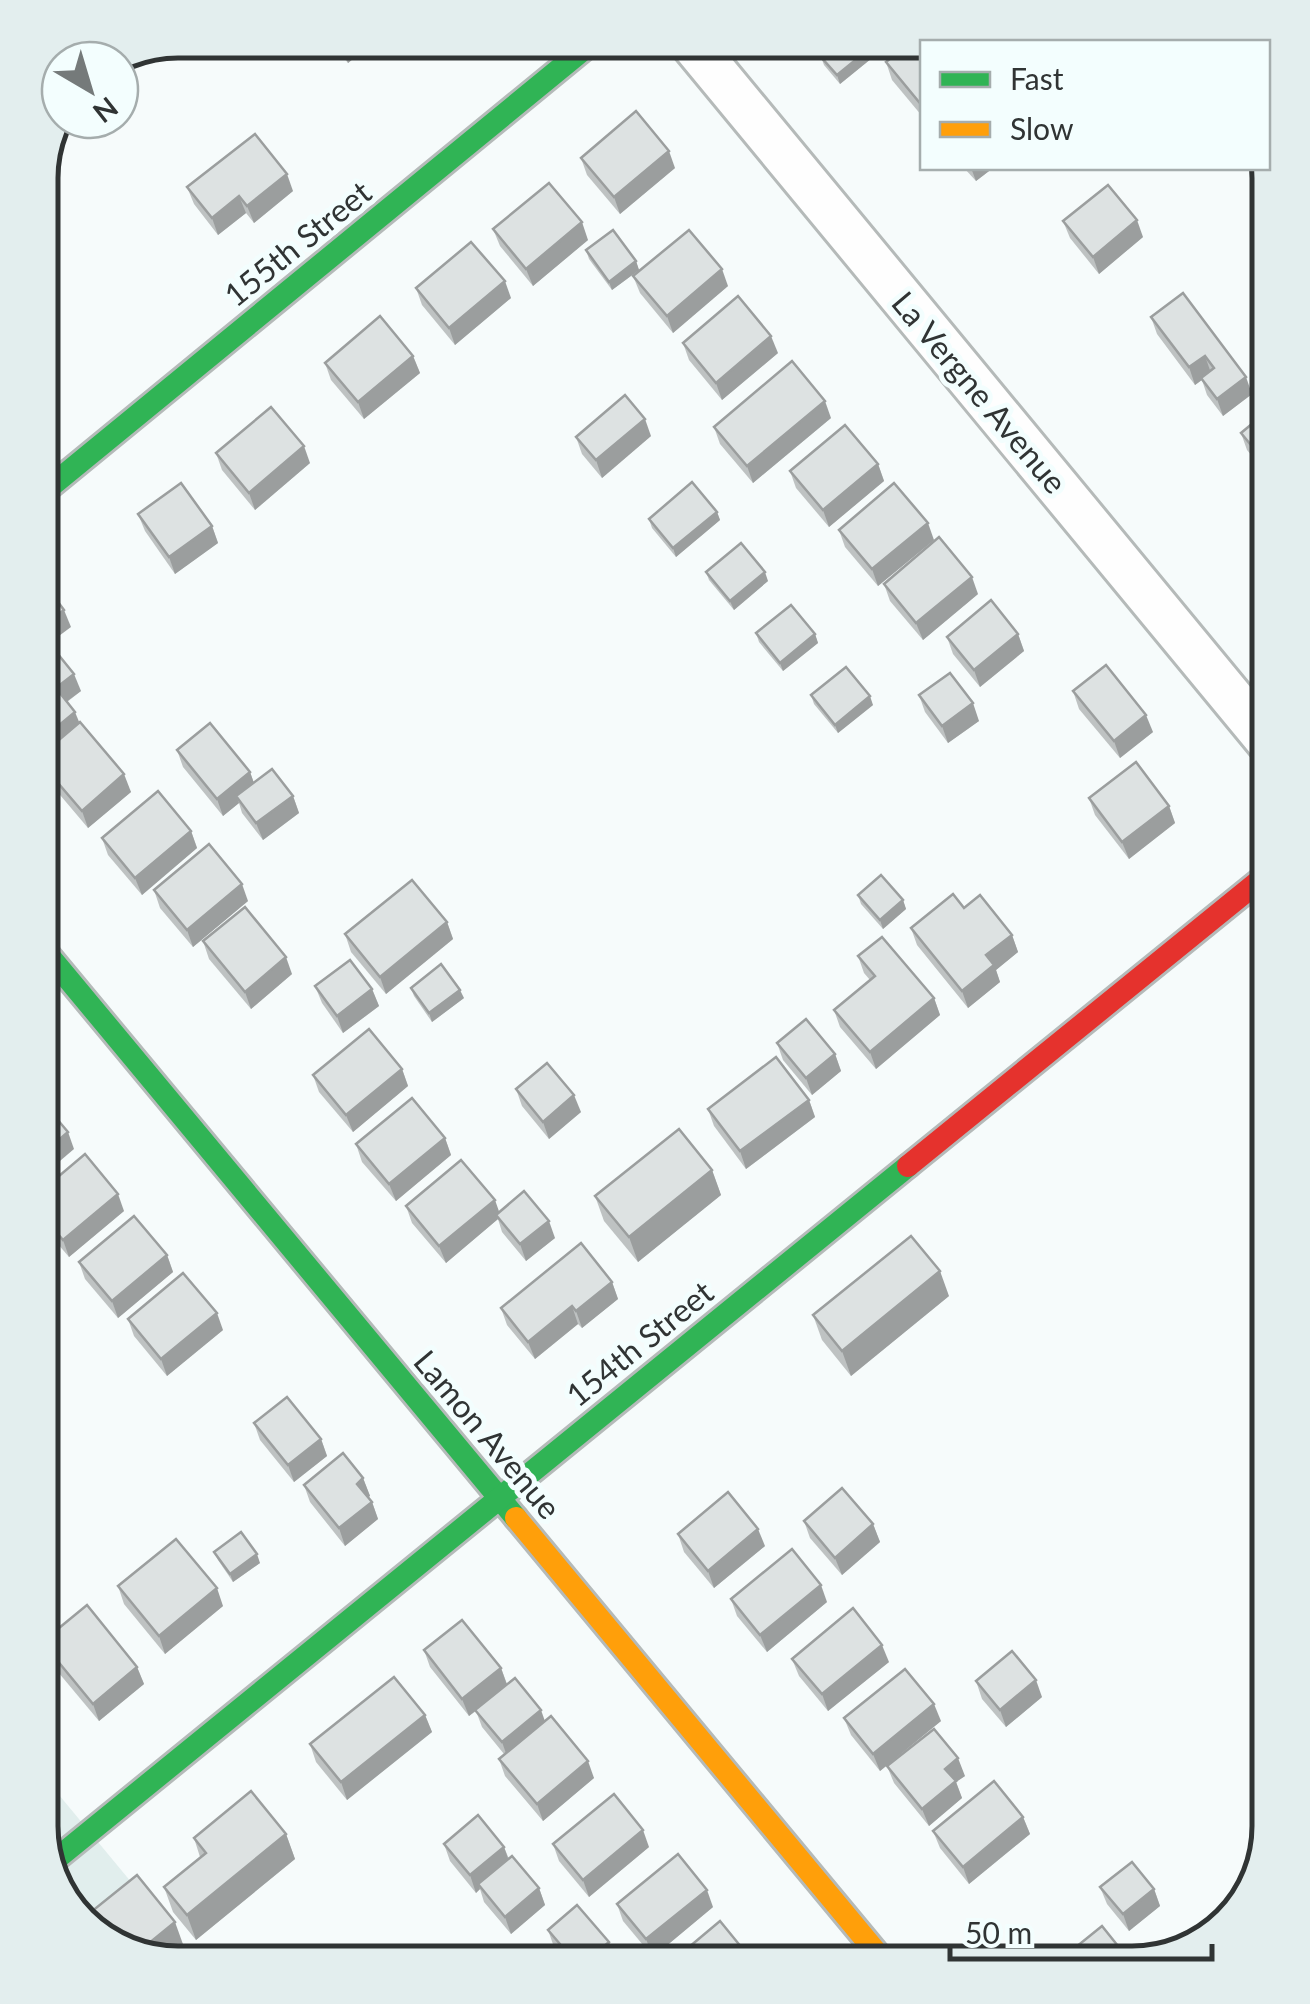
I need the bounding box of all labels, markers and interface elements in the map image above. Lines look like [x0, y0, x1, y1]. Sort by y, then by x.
north arrow [40, 40, 140, 140]
legend [920, 40, 1270, 170]
text: Fast [1010, 60, 1064, 96]
text: N [87, 90, 125, 131]
text: Slow [1010, 110, 1074, 146]
street label: 155th Street [216, 172, 379, 314]
street label: La Vergne Avenue [884, 283, 1076, 501]
street label: 154th Street [558, 1272, 721, 1414]
street label: Lamon Avenue [406, 1342, 570, 1526]
scale bar [950, 1899, 1212, 1961]
text: 50 m [965, 1914, 1032, 1950]

